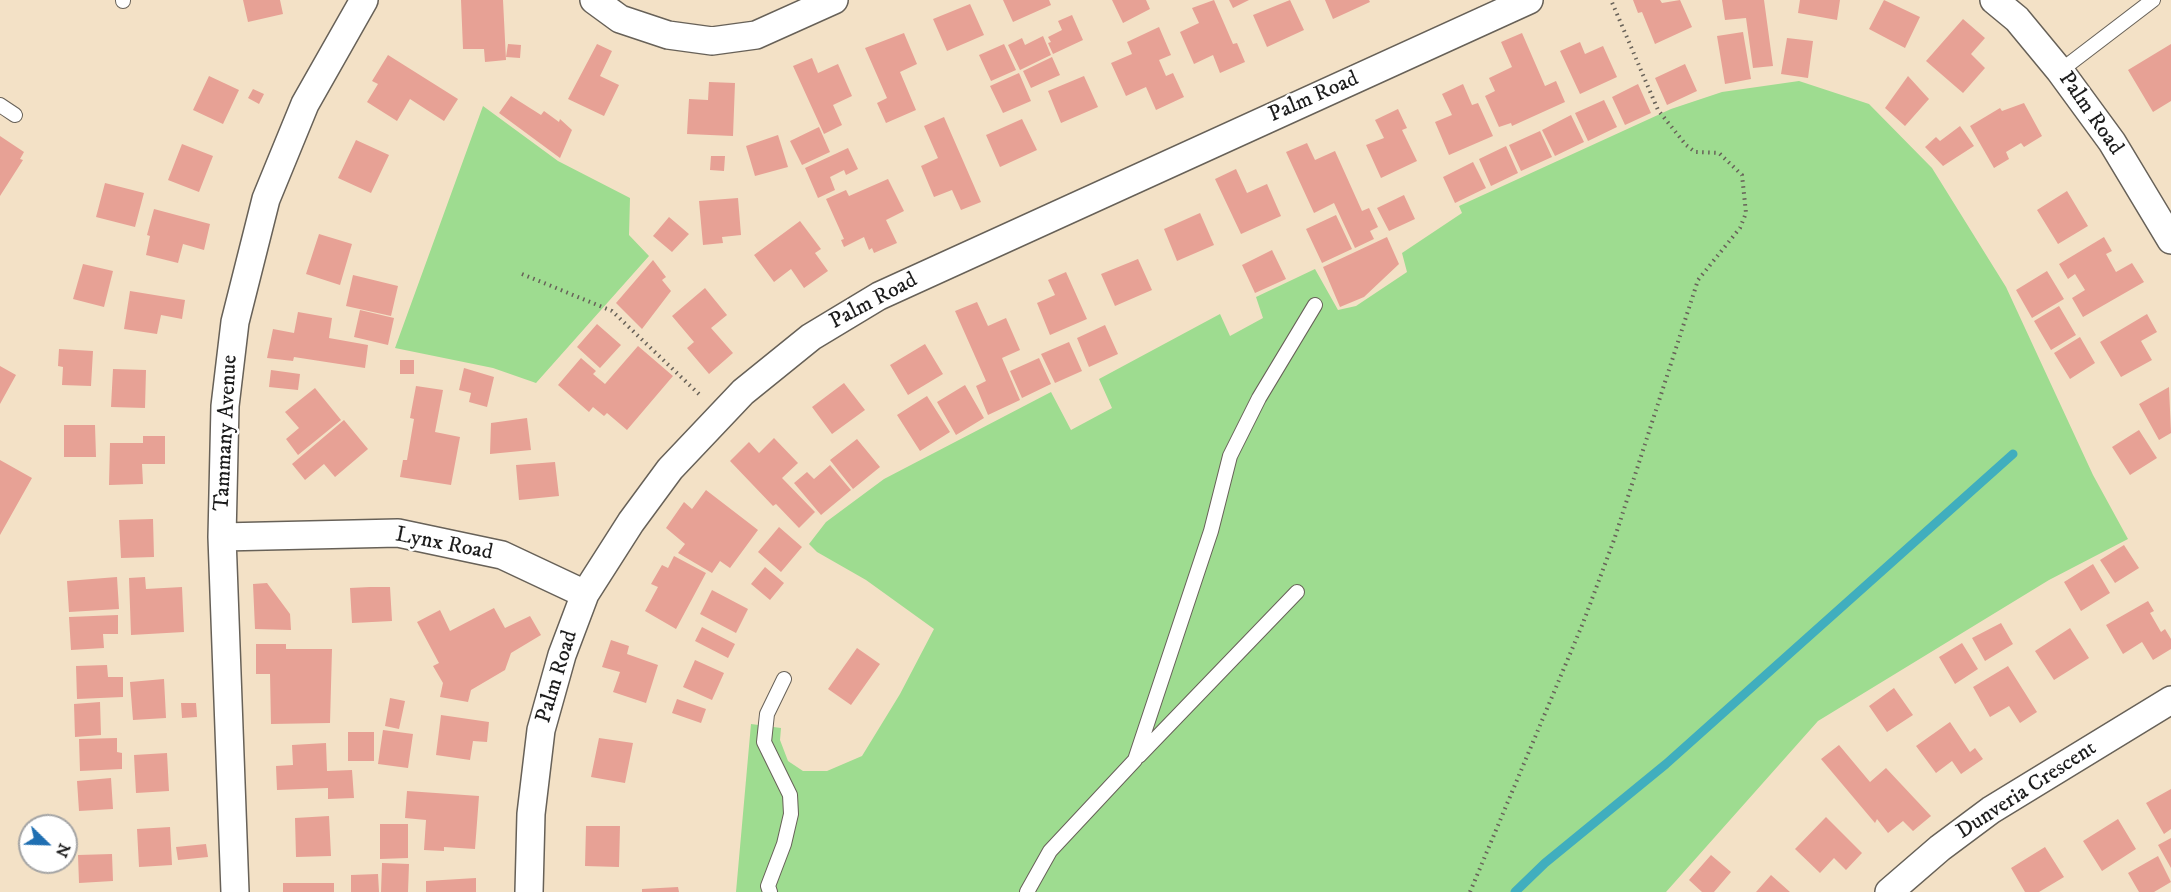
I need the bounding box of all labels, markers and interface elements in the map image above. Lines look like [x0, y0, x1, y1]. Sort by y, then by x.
street label: Palm Road [1265, 67, 1363, 129]
street label: Palm Road [2052, 67, 2128, 161]
street label: Palm Road [826, 268, 922, 336]
street label: Tammany Avenue [210, 354, 244, 512]
street label: Lynx Road [393, 523, 495, 567]
street label: Palm Road [531, 627, 585, 727]
street label: Dunveria Crescent [1952, 736, 2102, 846]
north arrow [18, 814, 78, 874]
text: N [51, 840, 75, 860]

